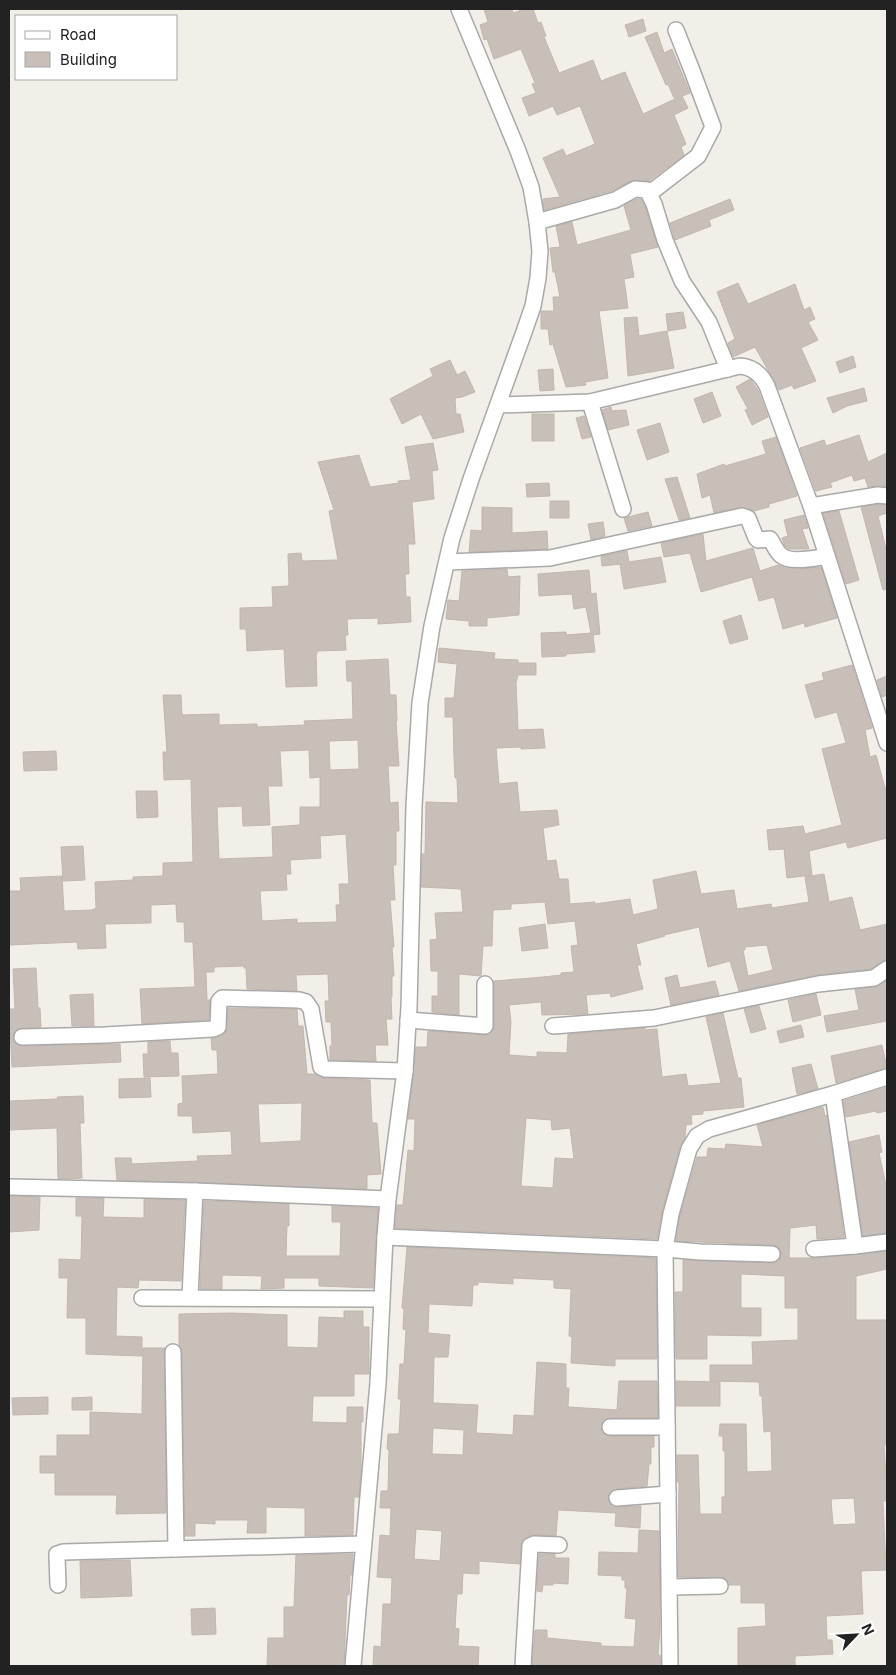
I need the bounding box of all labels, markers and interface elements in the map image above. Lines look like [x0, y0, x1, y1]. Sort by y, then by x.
legend [15, 15, 178, 80]
text: Road [60, 25, 96, 44]
text: Building [60, 50, 117, 69]
north arrow [831, 1610, 881, 1660]
text: N [858, 1621, 878, 1638]

